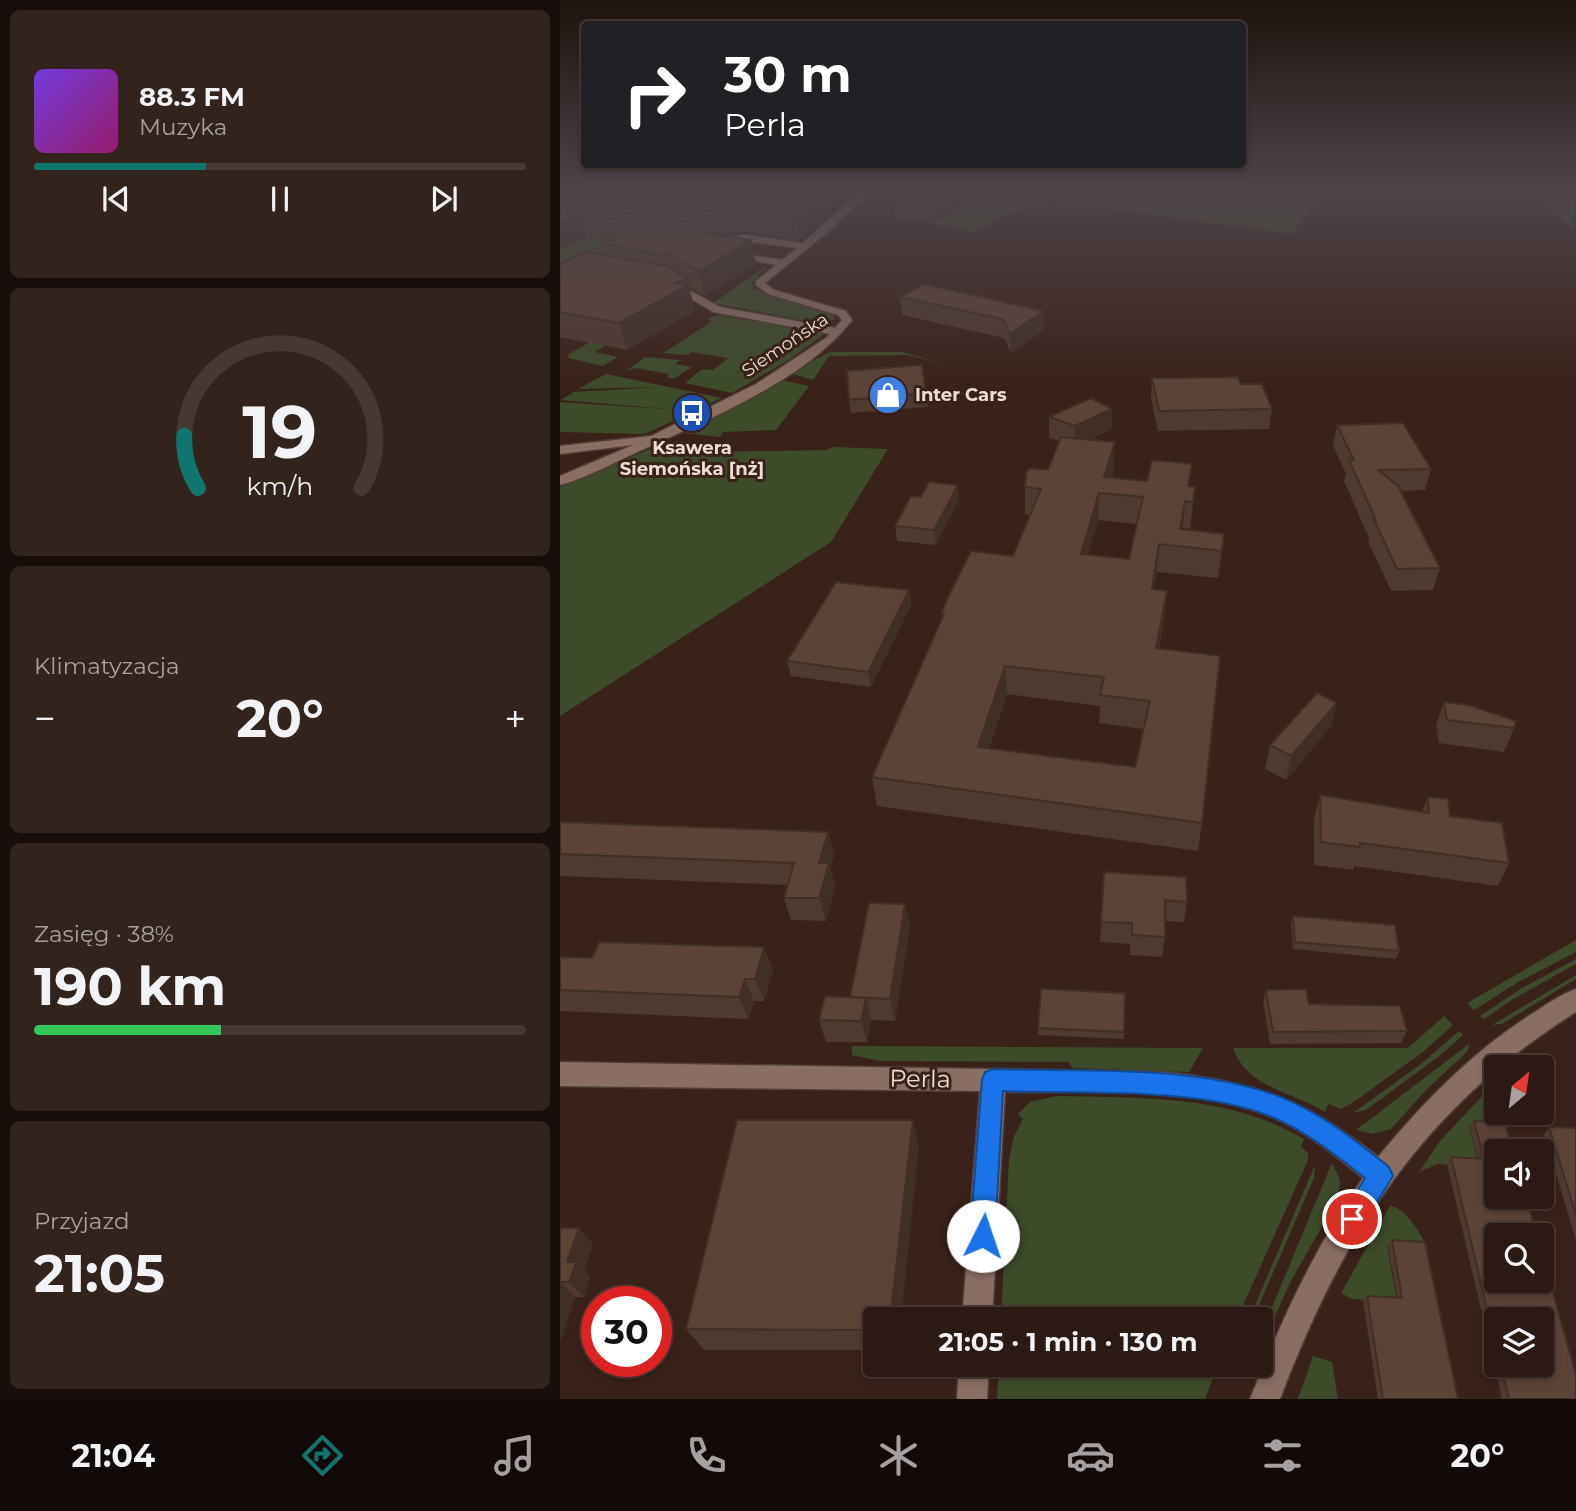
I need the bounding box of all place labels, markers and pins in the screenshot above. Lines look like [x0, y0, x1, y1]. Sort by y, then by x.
shop icon: Inter Cars [867, 374, 909, 416]
place label: Inter Cars [915, 384, 1007, 406]
bus stop icon: Ksawera Siemońska [nż] [671, 392, 713, 434]
place label: Ksawera Siemońska [nż] [620, 437, 764, 480]
pin [1322, 1189, 1382, 1249]

